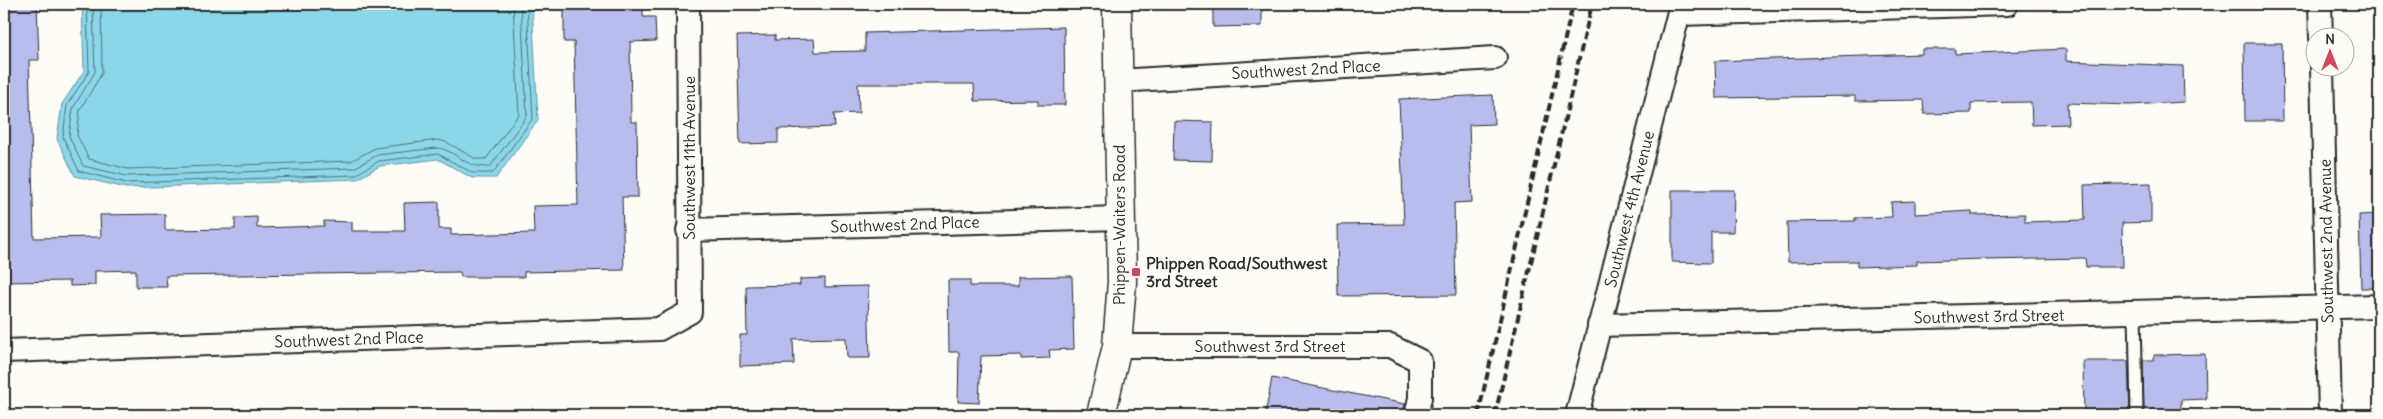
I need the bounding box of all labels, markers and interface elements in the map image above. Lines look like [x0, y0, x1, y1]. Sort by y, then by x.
north arrow [2306, 28, 2356, 78]
text: N [2325, 30, 2335, 48]
street label: Southwest 2nd Place [1231, 55, 1381, 83]
street label: Southwest 11th Avenue [679, 76, 699, 240]
street label: Southwest 4th Avenue [1600, 129, 1658, 289]
street label: Phippen-Waiters Road [1109, 145, 1129, 305]
street label: Southwest 2nd Avenue [2315, 159, 2337, 323]
street label: Southwest 2nd Place [830, 211, 980, 237]
place label: Phippen Road/Southwest 3rd Street [1146, 253, 1328, 291]
marker: Phippen Road/Southwest 3rd Street [1130, 266, 1142, 278]
street label: Southwest 3rd Street [1913, 305, 2065, 327]
street label: Southwest 2nd Place [274, 326, 424, 352]
street label: Southwest 3rd Street [1195, 336, 1346, 356]

